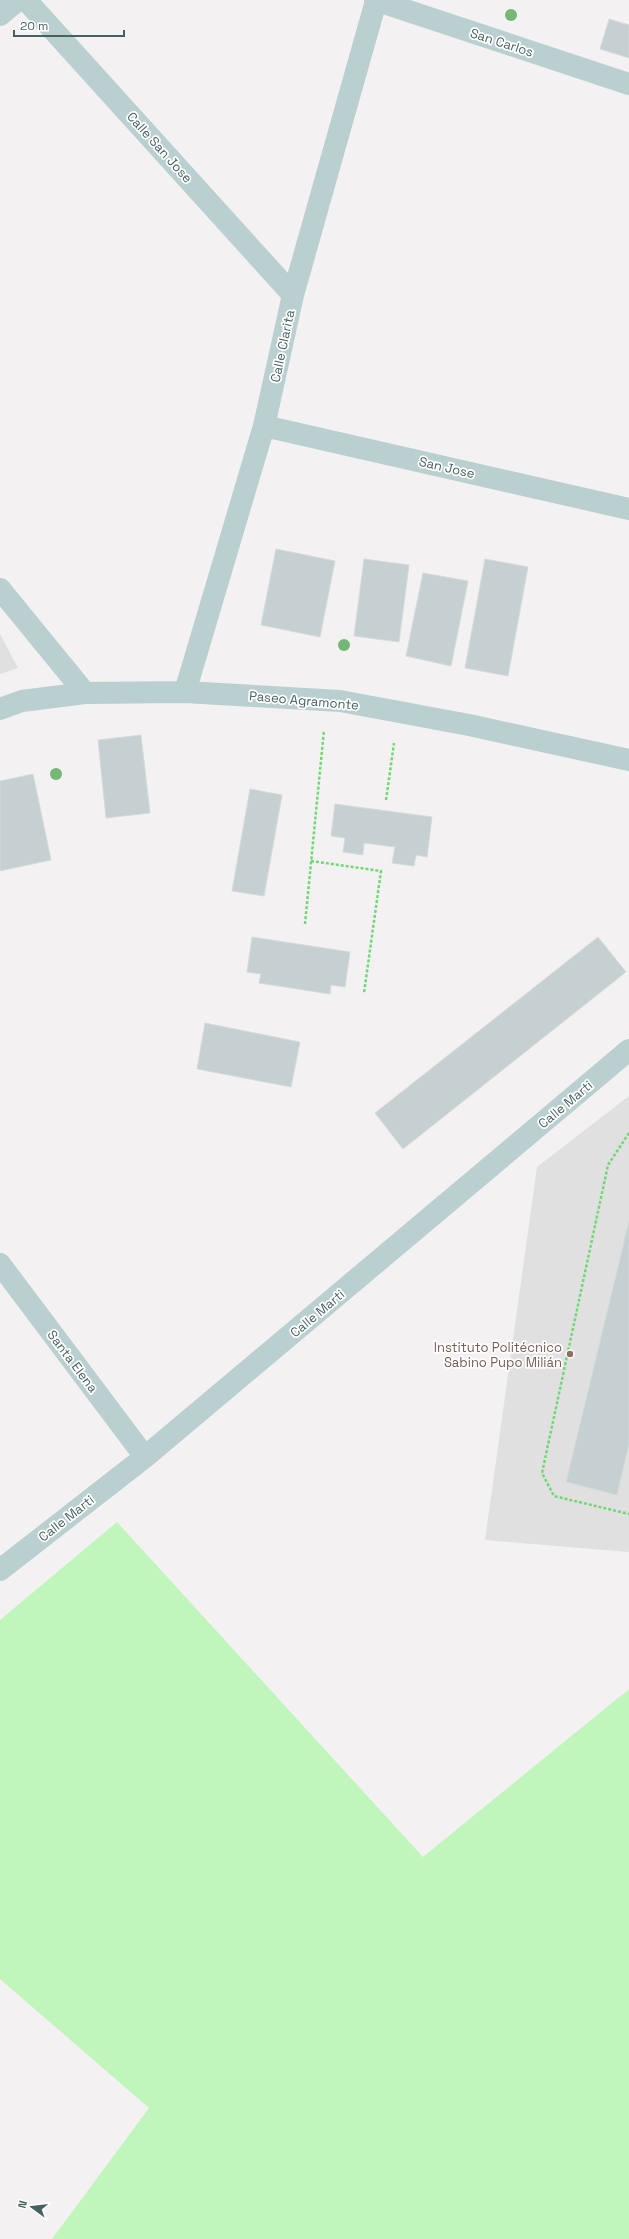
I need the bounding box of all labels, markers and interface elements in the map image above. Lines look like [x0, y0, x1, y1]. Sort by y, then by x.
scale bar [14, 12, 124, 38]
text: 20 m [20, 18, 48, 34]
street label: San Carlos [468, 24, 536, 61]
street label: Calle San Jose [123, 108, 196, 186]
street label: Calle Clarita [267, 308, 299, 384]
street label: San Jose [417, 453, 476, 482]
street label: Paseo Agramonte [248, 687, 359, 714]
street label: Calle Marti [535, 1077, 596, 1132]
street label: Calle Marti [287, 1286, 348, 1341]
street label: Santa Elena [44, 1327, 102, 1396]
place label: Instituto Politécnico Sabino Pupo Milián [434, 1339, 562, 1371]
marker: Instituto Politécnico Sabino Pupo Milián [565, 1349, 575, 1359]
street label: Calle Marti [35, 1491, 98, 1545]
north arrow [12, 2187, 52, 2227]
text: N [15, 2199, 30, 2210]

